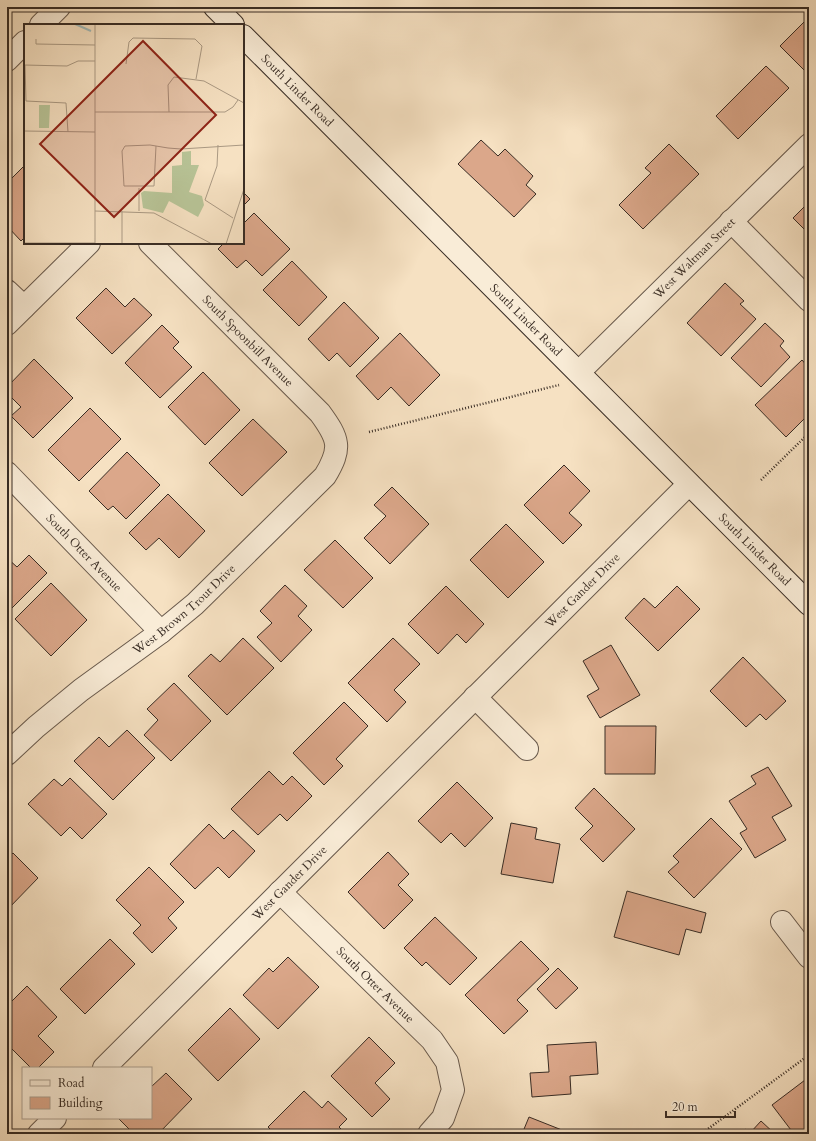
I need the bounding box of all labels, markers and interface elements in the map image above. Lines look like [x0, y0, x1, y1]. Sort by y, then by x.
inset map [24, 24, 244, 244]
street label: South Linder Road [258, 51, 337, 131]
street label: West Waltman Street [649, 214, 739, 303]
street label: South Linder Road [486, 280, 566, 360]
street label: South Spoonbill Avenue [199, 292, 297, 390]
street label: South Otter Avenue [43, 510, 126, 595]
street label: South Linder Road [715, 510, 795, 590]
street label: West Gander Drive [541, 549, 623, 632]
street label: West Brown Trout Drive [129, 561, 239, 659]
street label: West Gander Drive [248, 842, 330, 925]
street label: South Otter Avenue [333, 943, 418, 1026]
legend [22, 1067, 152, 1119]
text: Road [58, 1075, 85, 1091]
scale bar [666, 1093, 735, 1119]
text: Building [58, 1095, 103, 1111]
text: 20 m [672, 1099, 699, 1115]

